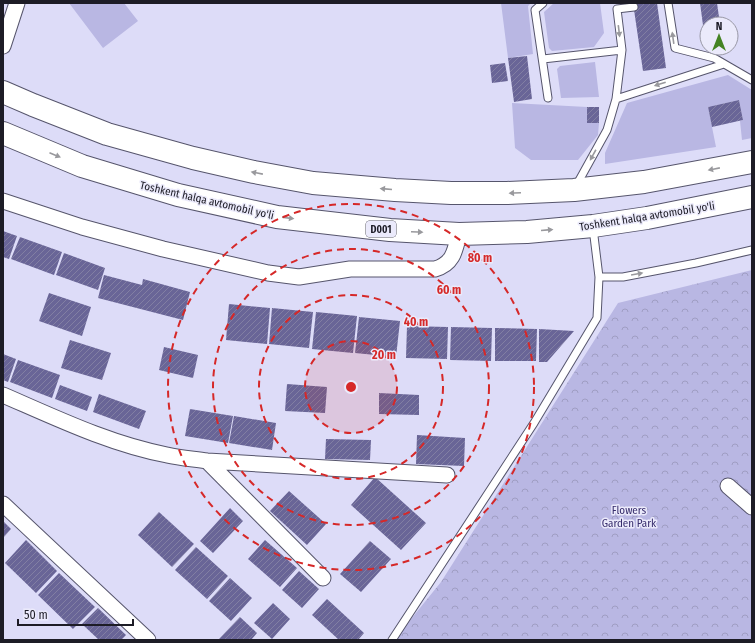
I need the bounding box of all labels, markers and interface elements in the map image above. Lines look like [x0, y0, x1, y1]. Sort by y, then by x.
north arrow [699, 16, 739, 56]
text: N [716, 20, 722, 33]
one-way arrow [616, 25, 622, 37]
one-way arrow [670, 32, 676, 44]
one-way arrow [654, 82, 666, 88]
one-way arrow [590, 149, 596, 161]
one-way arrow [49, 152, 60, 158]
one-way arrow [708, 166, 720, 172]
one-way arrow [251, 170, 263, 176]
street label: Toshkent halqa avtomobil yo'li [139, 179, 275, 222]
one-way arrow [379, 186, 392, 193]
one-way arrow [509, 189, 521, 196]
street label: Toshkent halqa avtomobil yo'li [578, 199, 716, 234]
one-way arrow [281, 215, 294, 221]
road number: D001 [366, 221, 396, 237]
one-way arrow [541, 227, 553, 234]
one-way arrow [411, 228, 423, 235]
text: 80 m [468, 251, 492, 265]
one-way arrow [631, 271, 644, 277]
text: 60 m [437, 283, 461, 297]
text: 40 m [404, 315, 428, 329]
text: 20 m [371, 348, 396, 362]
centre of rings [344, 380, 358, 394]
park label: Flowers Garden Park [602, 504, 657, 530]
scale bar [18, 601, 133, 627]
text: 50 m [24, 608, 48, 622]

